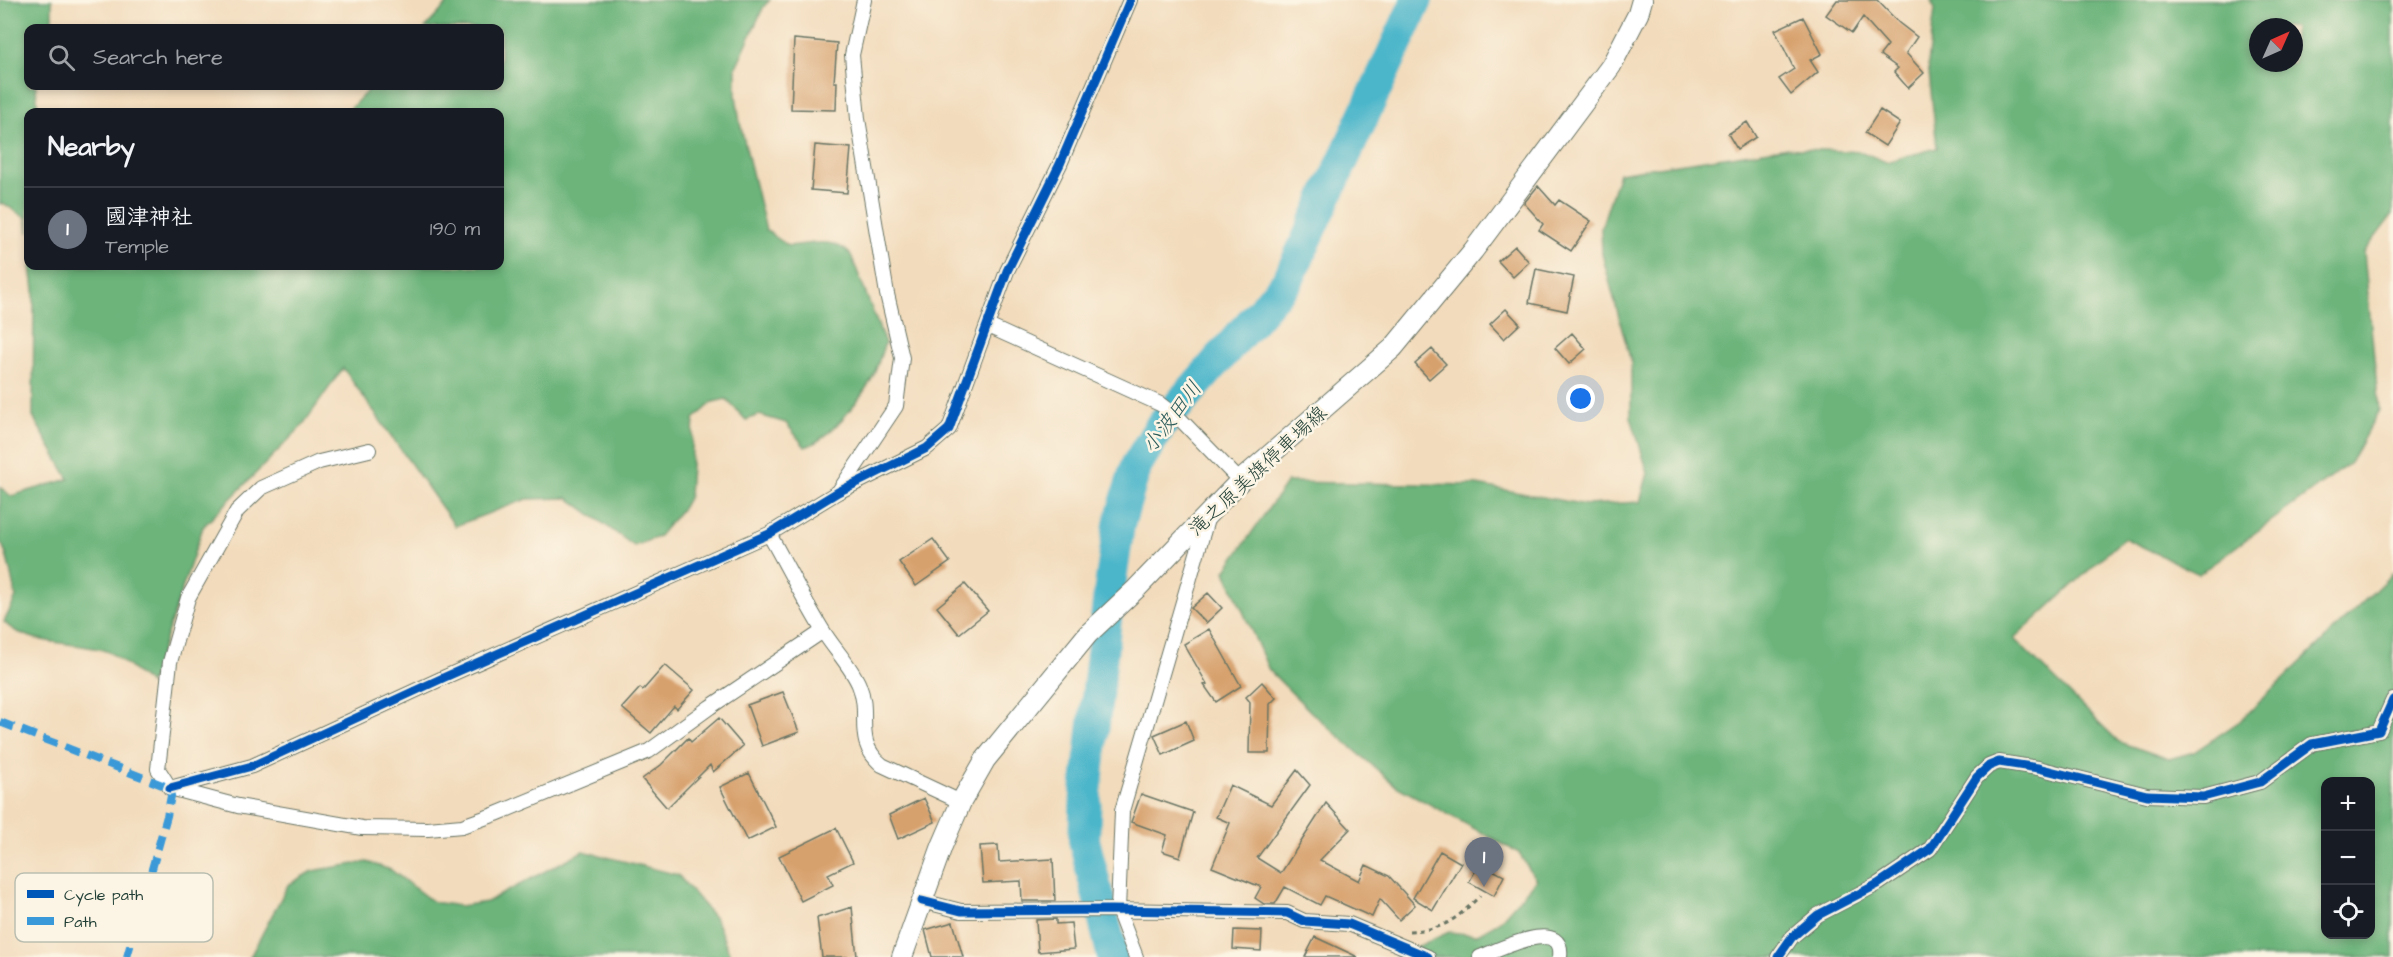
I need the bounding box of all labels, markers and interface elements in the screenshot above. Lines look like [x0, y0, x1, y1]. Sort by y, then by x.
north arrow [2249, 18, 2303, 72]
search box [24, 24, 504, 90]
icon: search [45, 41, 78, 74]
text: Search here [93, 42, 223, 73]
text: Nearby [48, 129, 135, 165]
text: 國津神社 [105, 202, 193, 233]
text: 1 [66, 215, 69, 243]
text: 190 m [430, 215, 480, 243]
text: Temple [105, 233, 169, 261]
water label: 小波田川 [1135, 375, 1209, 459]
your location [1566, 384, 1595, 413]
street label: 滝之原美旗停車場線 [1183, 399, 1333, 543]
map controls [2321, 777, 2375, 939]
button: + [2321, 777, 2375, 831]
button: − [2321, 831, 2375, 885]
pin: 1 [1464, 838, 1504, 887]
legend [15, 873, 213, 942]
text: Cycle path [64, 884, 143, 907]
button: locate [2321, 885, 2375, 939]
text: Path [64, 911, 97, 933]

